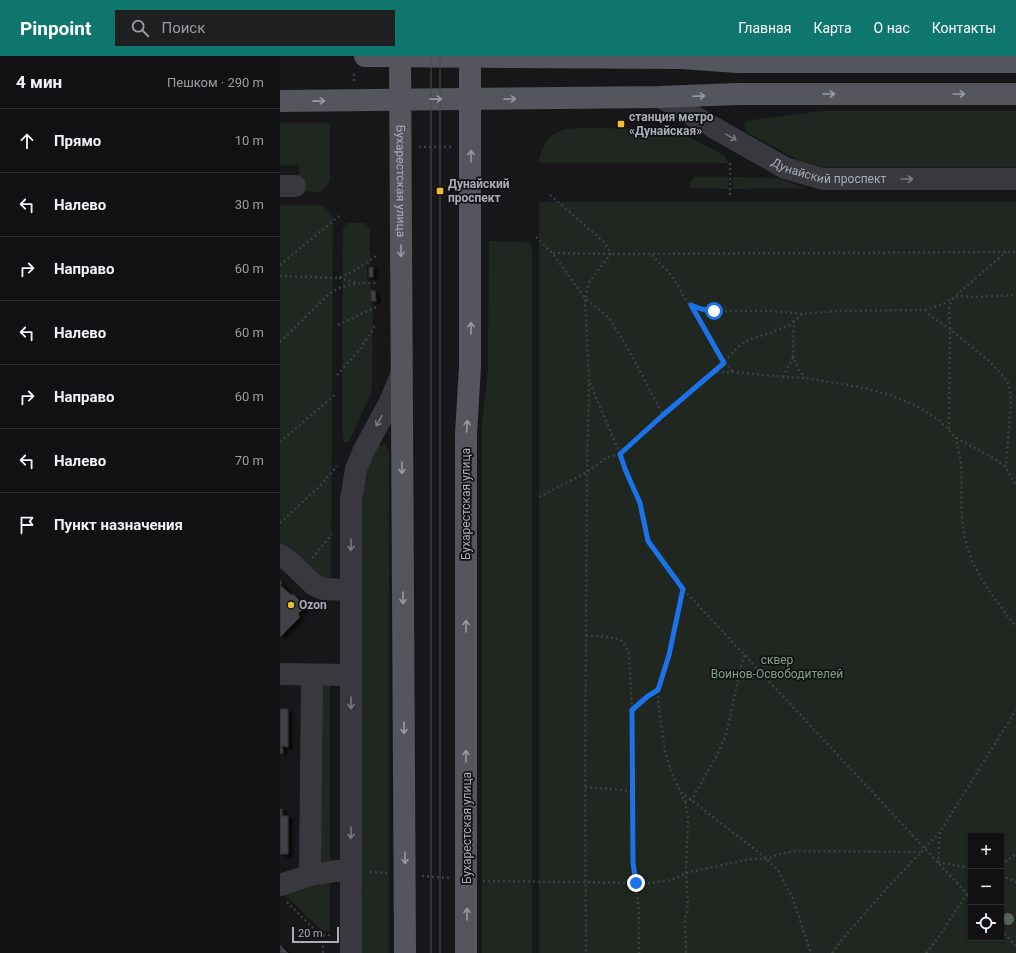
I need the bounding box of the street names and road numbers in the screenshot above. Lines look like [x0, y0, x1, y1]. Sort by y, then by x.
street label: Бухарестская улица [393, 125, 408, 237]
street label: Дунайский проспект [769, 155, 886, 186]
street label: Бухарестская улица [459, 448, 473, 560]
street label: Бухарестская улица [460, 772, 474, 884]

